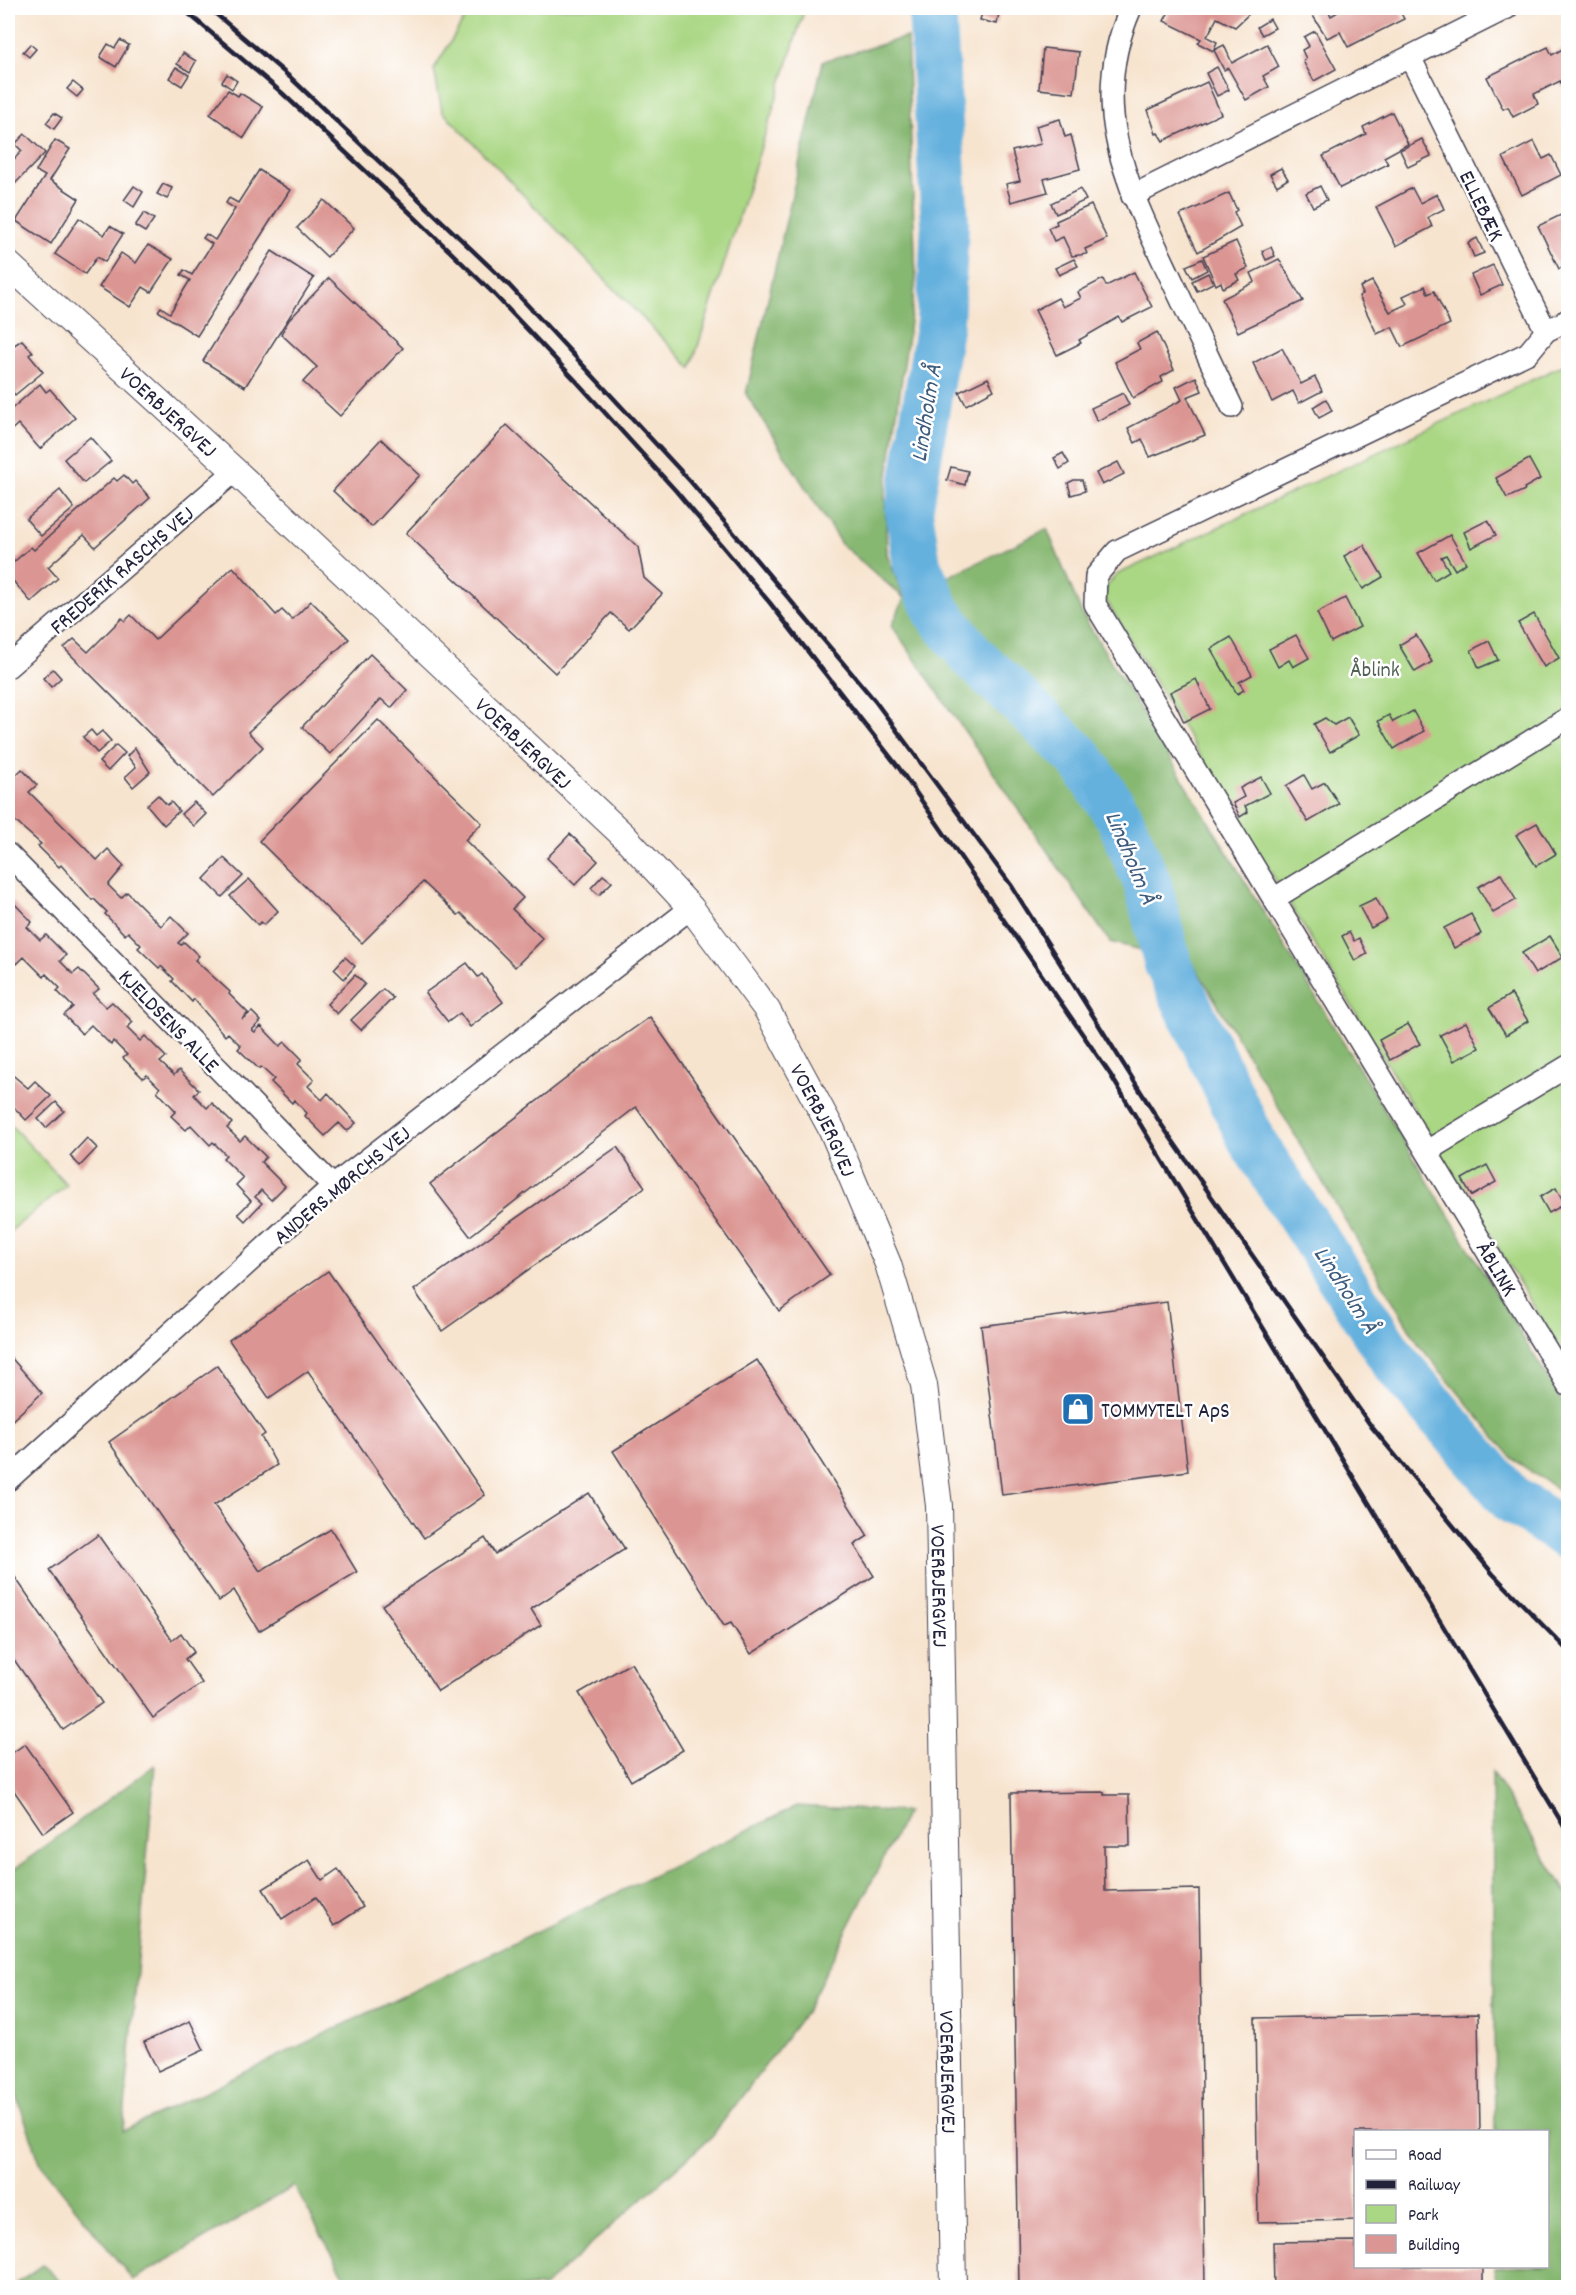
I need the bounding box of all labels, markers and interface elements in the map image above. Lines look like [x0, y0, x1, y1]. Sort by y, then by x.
street label: ELLEBÆK [1449, 166, 1510, 247]
street label: VOERBJERGVEJ [111, 361, 223, 466]
water label: Lindholm Å [903, 361, 953, 465]
street label: FREDERIK RASCHS VEJ [44, 500, 202, 643]
park label: Åblink [1350, 656, 1400, 687]
street label: VOERBJERGVEJ [467, 692, 577, 798]
water label: Lindholm Å [1094, 806, 1165, 912]
street label: KJELDSENS ALLE [110, 964, 225, 1081]
street label: VOERBJERGVEJ [780, 1059, 862, 1182]
street label: ANDERS MØRCHS VEJ [268, 1120, 419, 1253]
street label: ÅBLINK [1467, 1237, 1523, 1303]
water label: Lindholm Å [1303, 1240, 1386, 1342]
shop icon: TOMMYTELT ApS [1060, 1391, 1096, 1427]
place label: TOMMYTELT ApS [1101, 1397, 1230, 1428]
street label: VOERBJERGVEJ [920, 1524, 954, 1648]
street label: VOERBJERGVEJ [929, 2010, 962, 2134]
legend [1354, 2130, 1549, 2268]
text: Road [1408, 2144, 1442, 2169]
text: Railway [1408, 2174, 1461, 2199]
text: Park [1408, 2204, 1439, 2229]
text: Building [1408, 2234, 1460, 2259]

